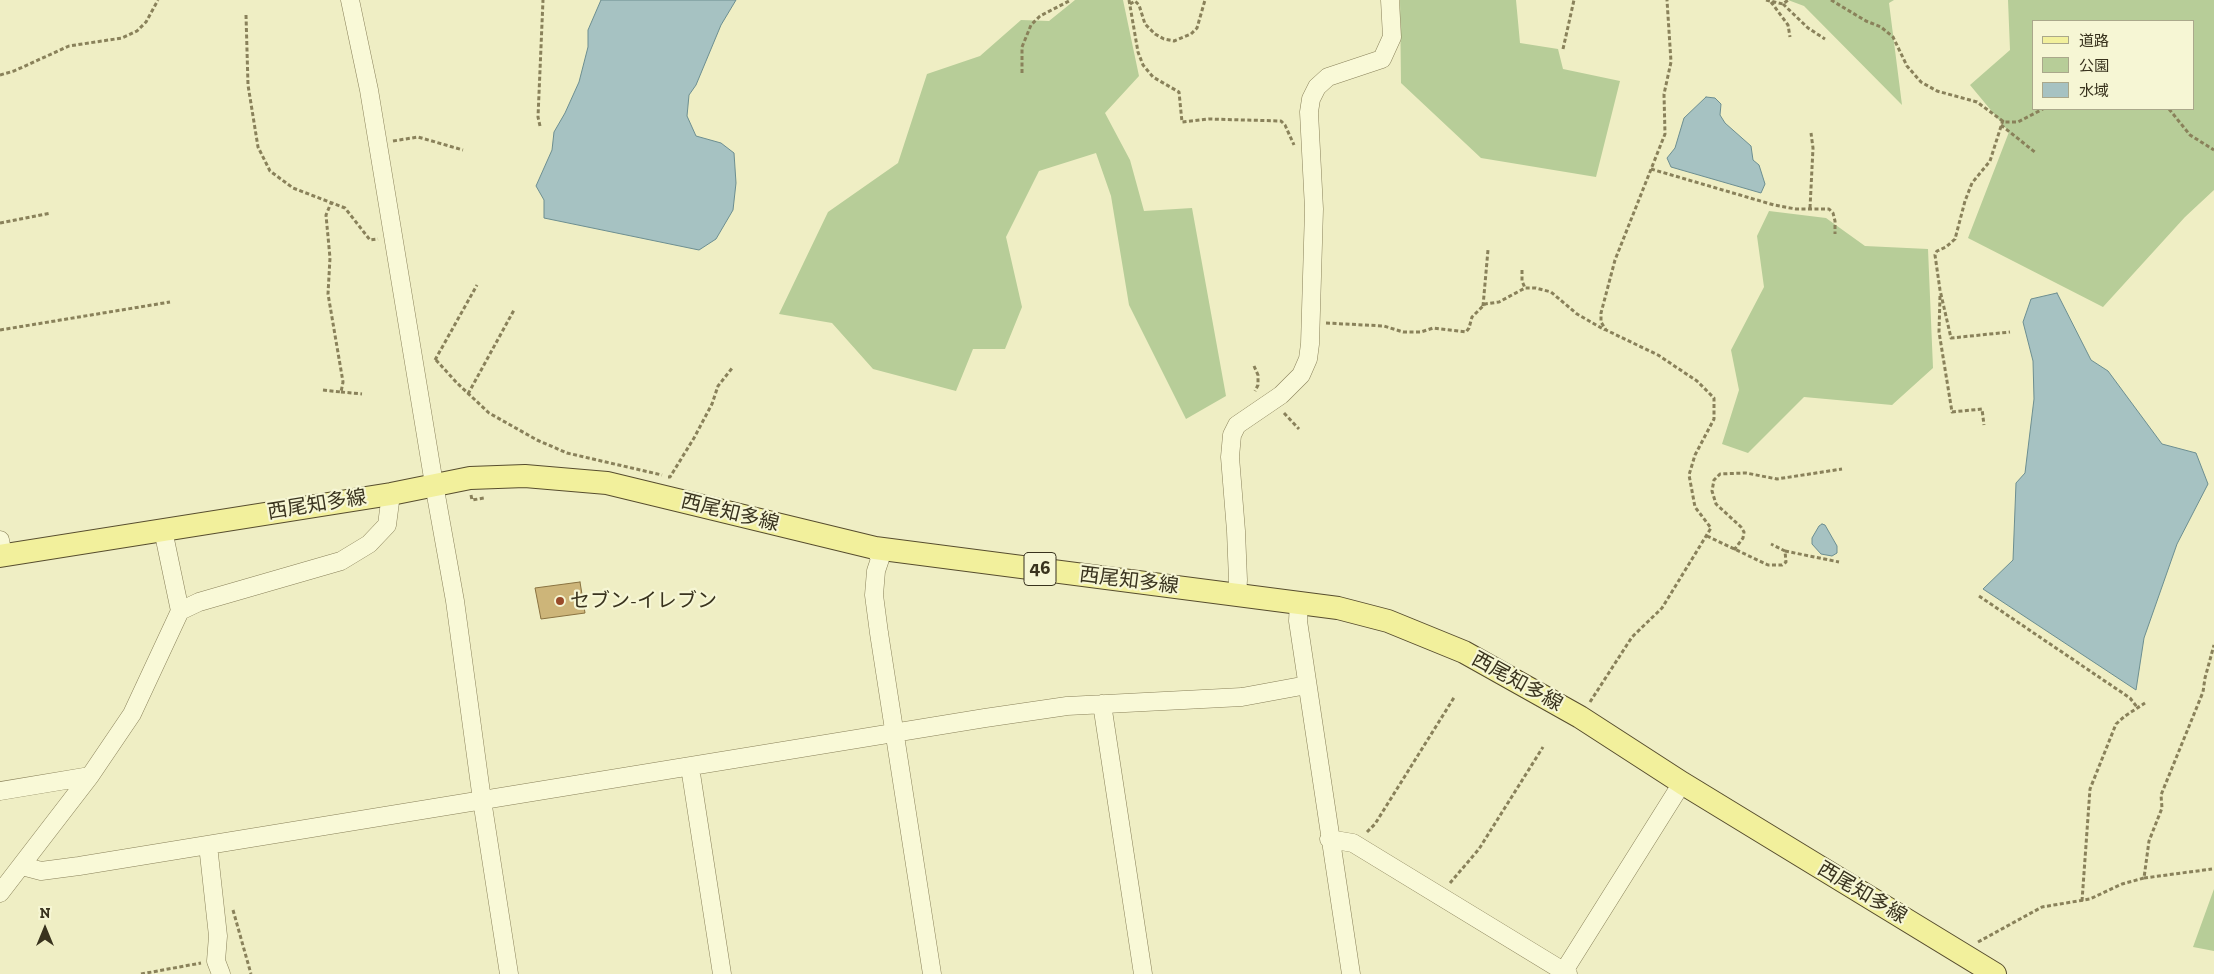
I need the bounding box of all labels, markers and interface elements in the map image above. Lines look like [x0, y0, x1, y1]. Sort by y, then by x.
legend [2032, 20, 2194, 110]
text: 道路 [2079, 32, 2109, 50]
text: 公園 [2079, 57, 2109, 75]
text: 水域 [2079, 82, 2109, 100]
street label: 西尾知多線 [266, 485, 368, 525]
street label: 西尾知多線 [679, 489, 781, 537]
road number: 46 [1024, 552, 1056, 586]
street label: 西尾知多線 [1078, 563, 1180, 599]
place label: セブン-イレブン [570, 589, 717, 613]
marker: セブン-イレブン [554, 595, 566, 607]
street label: 西尾知多線 [1467, 647, 1567, 717]
street label: 西尾知多線 [1813, 857, 1911, 929]
north arrow [20, 904, 70, 954]
text: N [40, 905, 50, 922]

